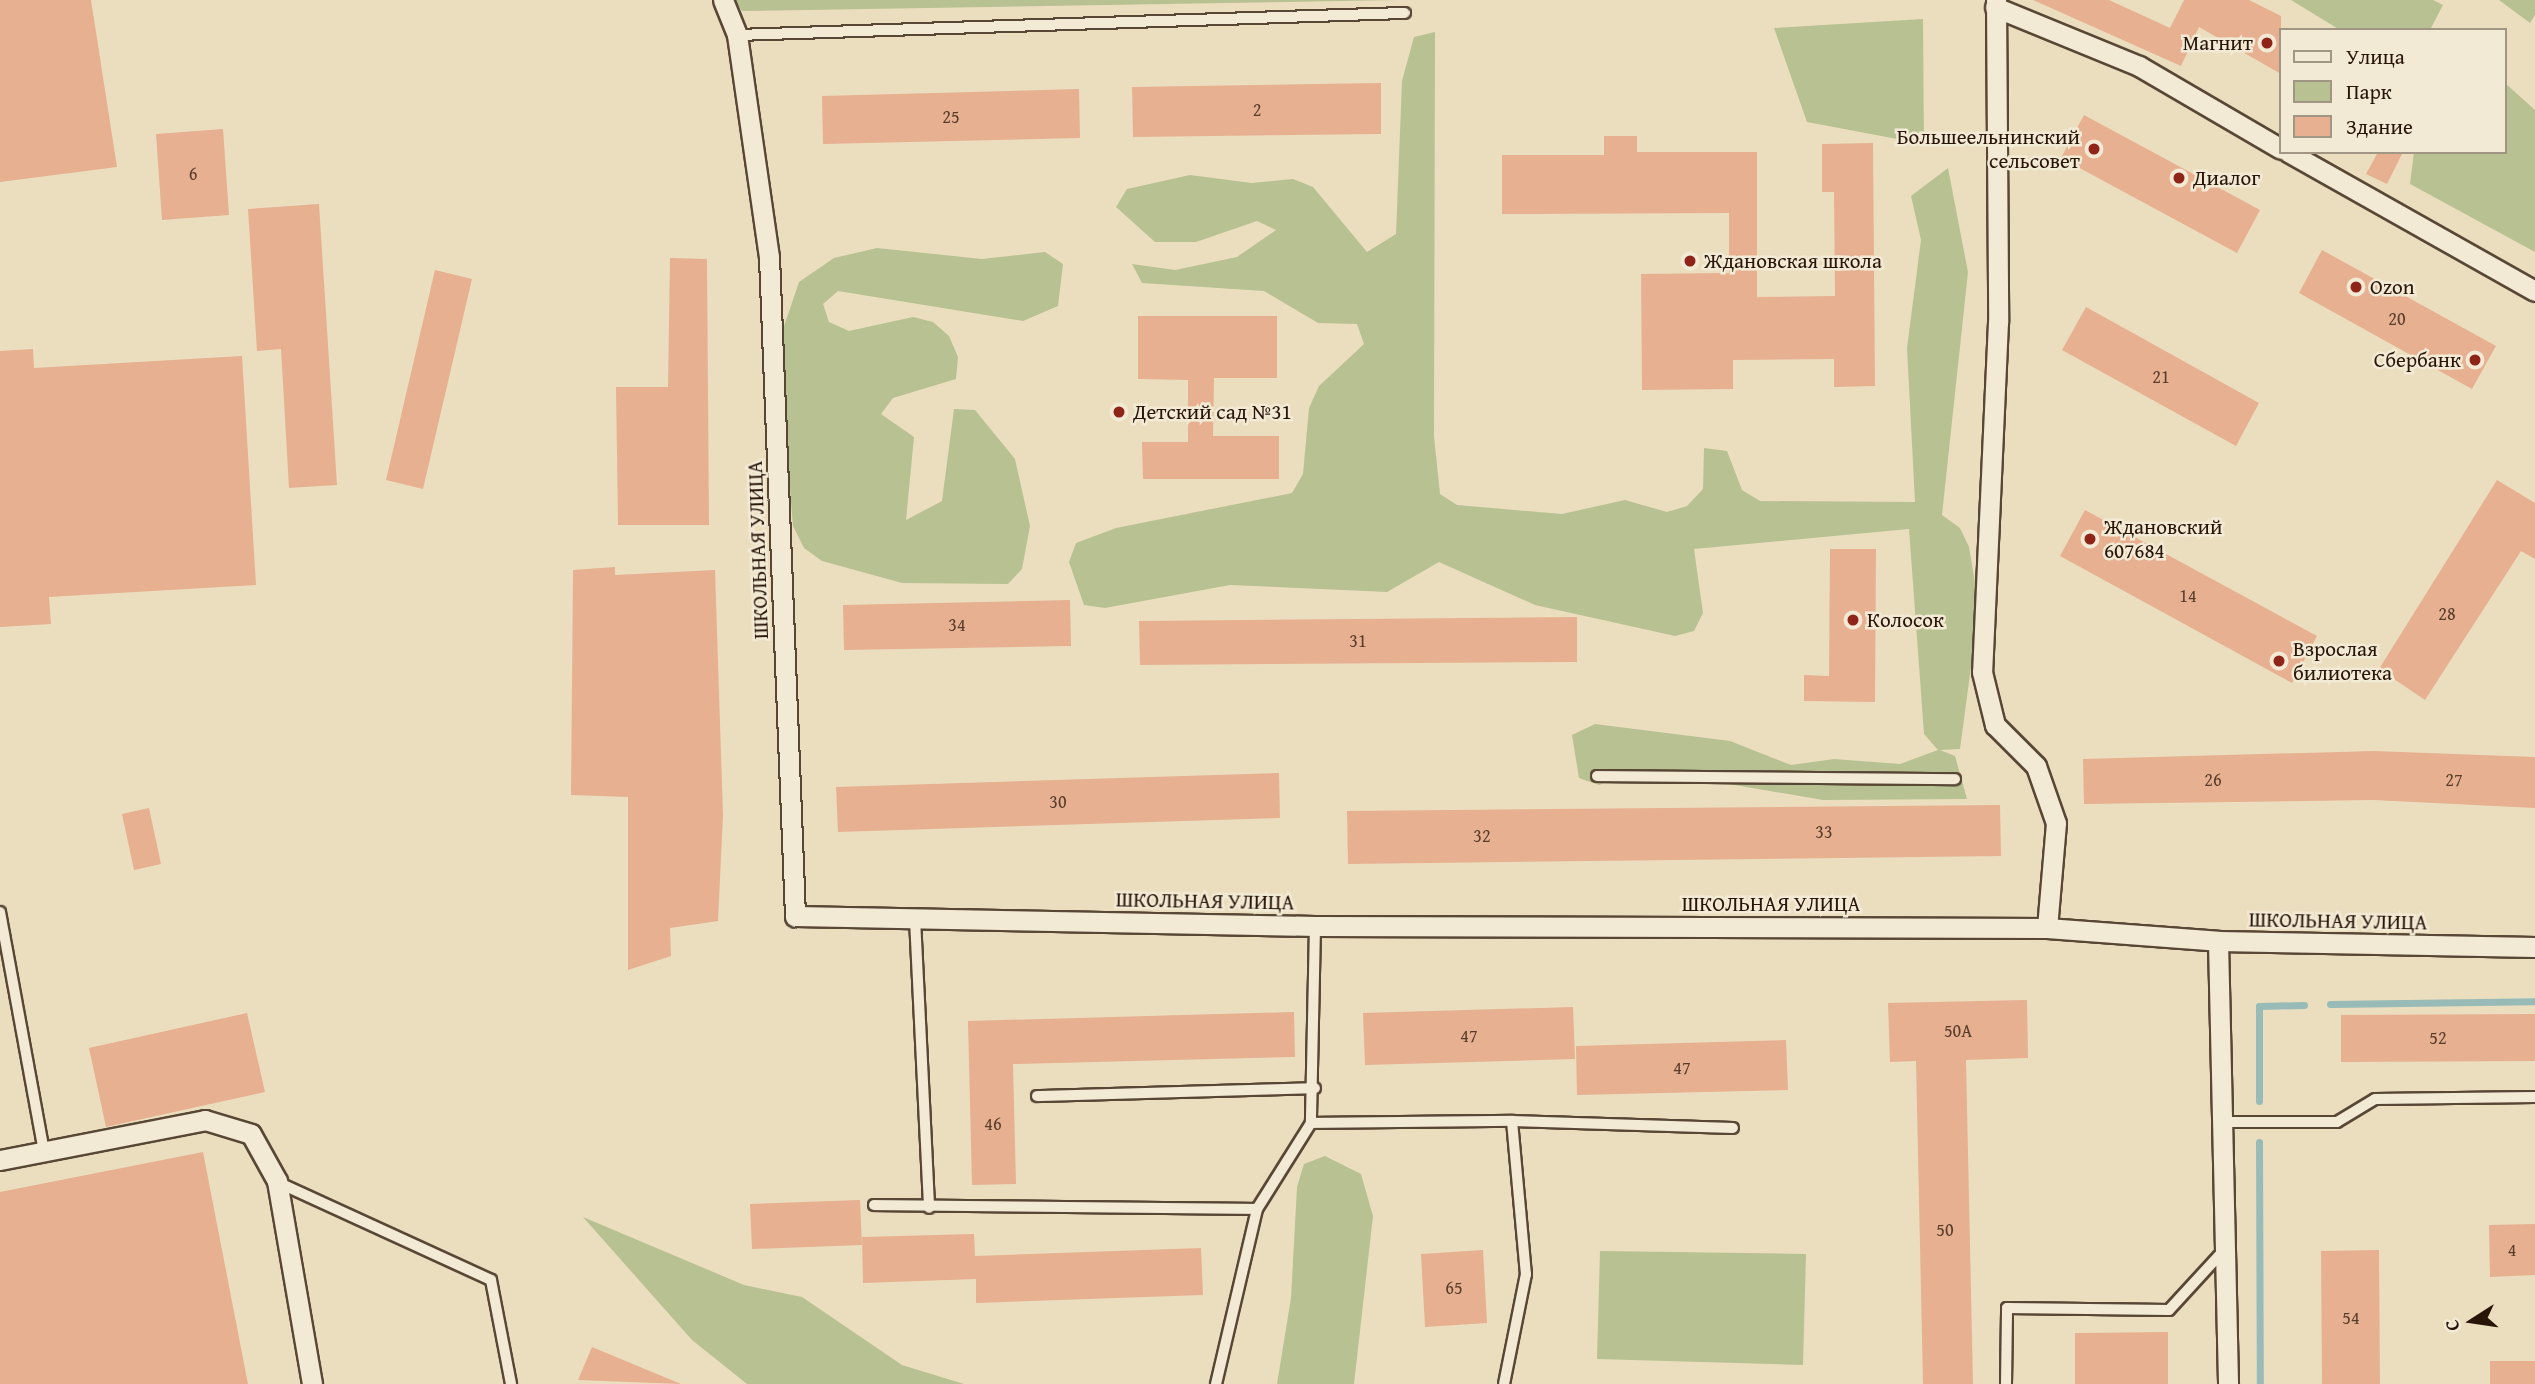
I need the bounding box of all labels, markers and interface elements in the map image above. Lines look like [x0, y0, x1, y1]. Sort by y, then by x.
legend [2280, 28, 2507, 154]
place label: Магнит [2183, 30, 2253, 56]
marker: Магнит [2259, 35, 2275, 51]
text: Улица [2346, 41, 2405, 72]
text: Парк [2346, 76, 2392, 107]
house number: 2 [1253, 99, 1261, 121]
house number: 25 [942, 106, 960, 128]
text: Здание [2346, 111, 2413, 142]
place label: Большеельнинский сельсовет [1897, 124, 2080, 174]
marker: Большеельнинский сельсовет [2086, 141, 2102, 157]
house number: 6 [189, 163, 197, 185]
place label: Диалог [2193, 165, 2260, 191]
marker: Диалог [2171, 170, 2187, 186]
place label: Ждановская школа [1704, 248, 1882, 274]
marker: Ждановская школа [1682, 253, 1698, 269]
place label: Ozon [2370, 274, 2414, 300]
marker: Ozon [2348, 279, 2364, 295]
house number: 20 [2388, 308, 2406, 330]
place label: Сбербанк [2374, 347, 2461, 373]
marker: Сбербанк [2467, 352, 2483, 368]
house number: 21 [2152, 366, 2170, 388]
place label: Детский сад №31 [1133, 399, 1292, 425]
marker: Детский сад №31 [1111, 404, 1127, 420]
street label: ШКОЛЬНАЯ УЛИЦА [742, 460, 774, 640]
place label: Ждановский 607684 [2104, 514, 2222, 564]
marker: Ждановский 607684 [2082, 531, 2098, 547]
house number: 14 [2179, 585, 2197, 607]
house number: 28 [2438, 603, 2456, 625]
place label: Колосок [1867, 607, 1944, 633]
marker: Колосок [1845, 612, 1861, 628]
house number: 34 [948, 614, 966, 636]
house number: 31 [1349, 630, 1367, 652]
place label: Взрослая билиотека [2293, 636, 2392, 686]
marker: Взрослая билиотека [2271, 653, 2287, 669]
house number: 26 [2204, 769, 2222, 791]
house number: 27 [2445, 769, 2463, 791]
house number: 30 [1049, 791, 1067, 813]
house number: 33 [1815, 821, 1833, 843]
house number: 32 [1473, 825, 1491, 847]
street label: ШКОЛЬНАЯ УЛИЦА [1116, 887, 1294, 915]
street label: ШКОЛЬНАЯ УЛИЦА [1682, 891, 1860, 917]
street label: ШКОЛЬНАЯ УЛИЦА [2249, 907, 2427, 935]
house number: 50А [1944, 1020, 1972, 1042]
house number: 47 [1460, 1025, 1478, 1047]
house number: 52 [2429, 1027, 2447, 1049]
house number: 47 [1673, 1057, 1691, 1079]
house number: 46 [984, 1113, 1002, 1135]
house number: 50 [1936, 1219, 1954, 1241]
house number: 4 [2508, 1239, 2516, 1261]
house number: 65 [1445, 1277, 1463, 1299]
north arrow [2437, 1286, 2507, 1356]
house number: 54 [2342, 1307, 2360, 1329]
text: С [2437, 1317, 2466, 1334]

